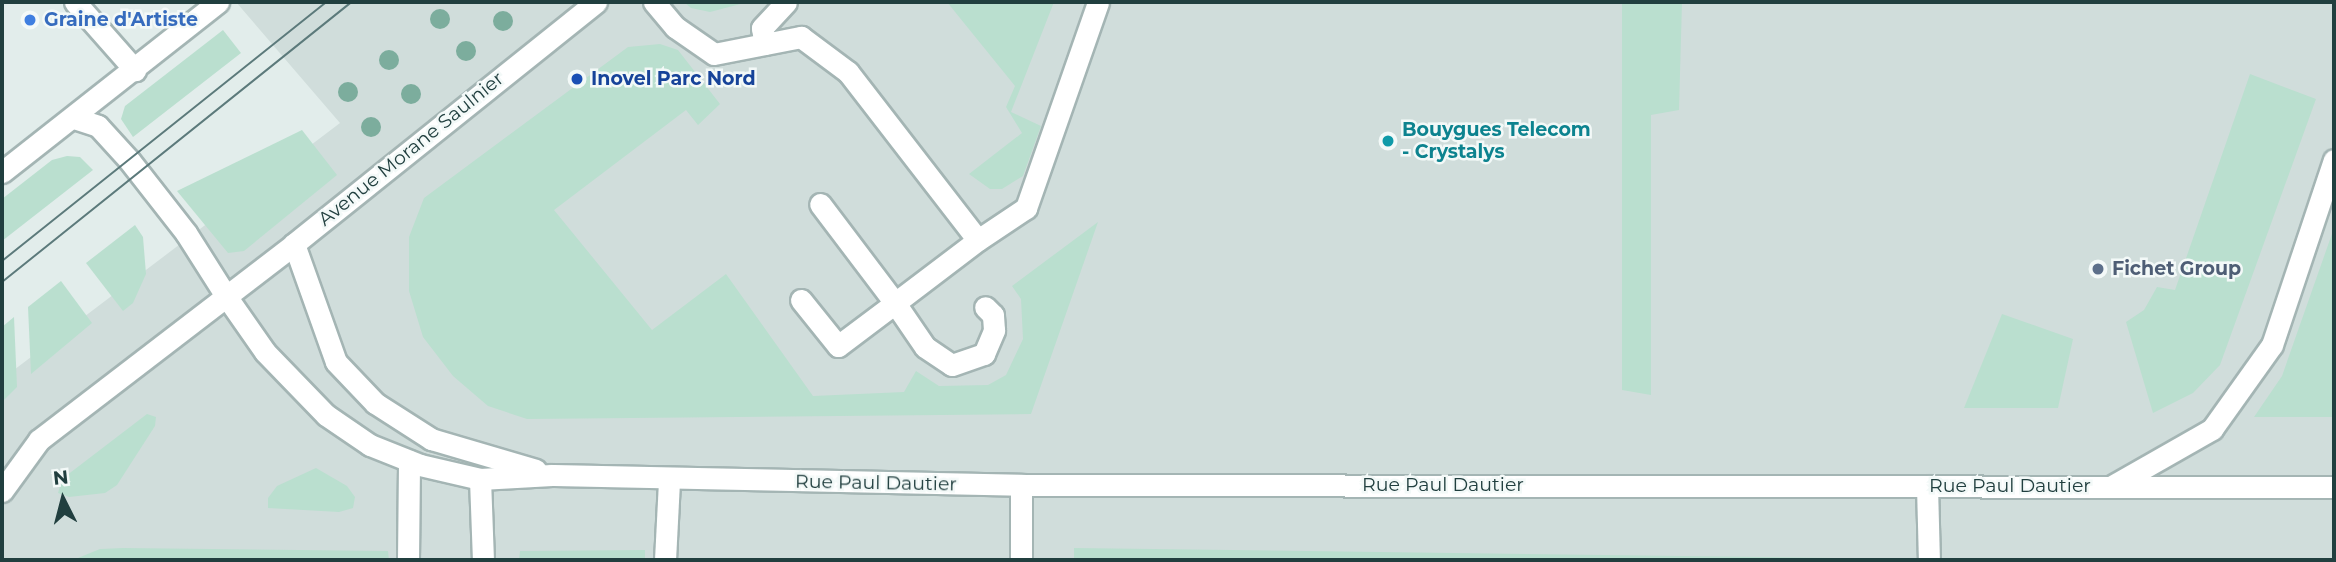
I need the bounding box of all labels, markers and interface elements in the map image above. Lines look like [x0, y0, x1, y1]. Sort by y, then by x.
place label: Graine d'Artiste [44, 9, 198, 31]
marker: Graine d'Artiste [22, 12, 38, 28]
street label: Avenue Morane Saulnier [314, 67, 508, 231]
place label: Inovel Parc Nord [591, 68, 756, 90]
marker: Inovel Parc Nord [569, 71, 585, 87]
place label: Bouygues Telecom - Crystalys [1402, 119, 1591, 163]
marker: Bouygues Telecom - Crystalys [1380, 133, 1396, 149]
place label: Fichet Group [2112, 258, 2241, 280]
marker: Fichet Group [2090, 261, 2106, 277]
north arrow [28, 464, 98, 534]
text: N [52, 465, 70, 490]
street label: Rue Paul Dautier [795, 470, 957, 496]
street label: Rue Paul Dautier [1362, 474, 1524, 496]
street label: Rue Paul Dautier [1929, 475, 2091, 497]

